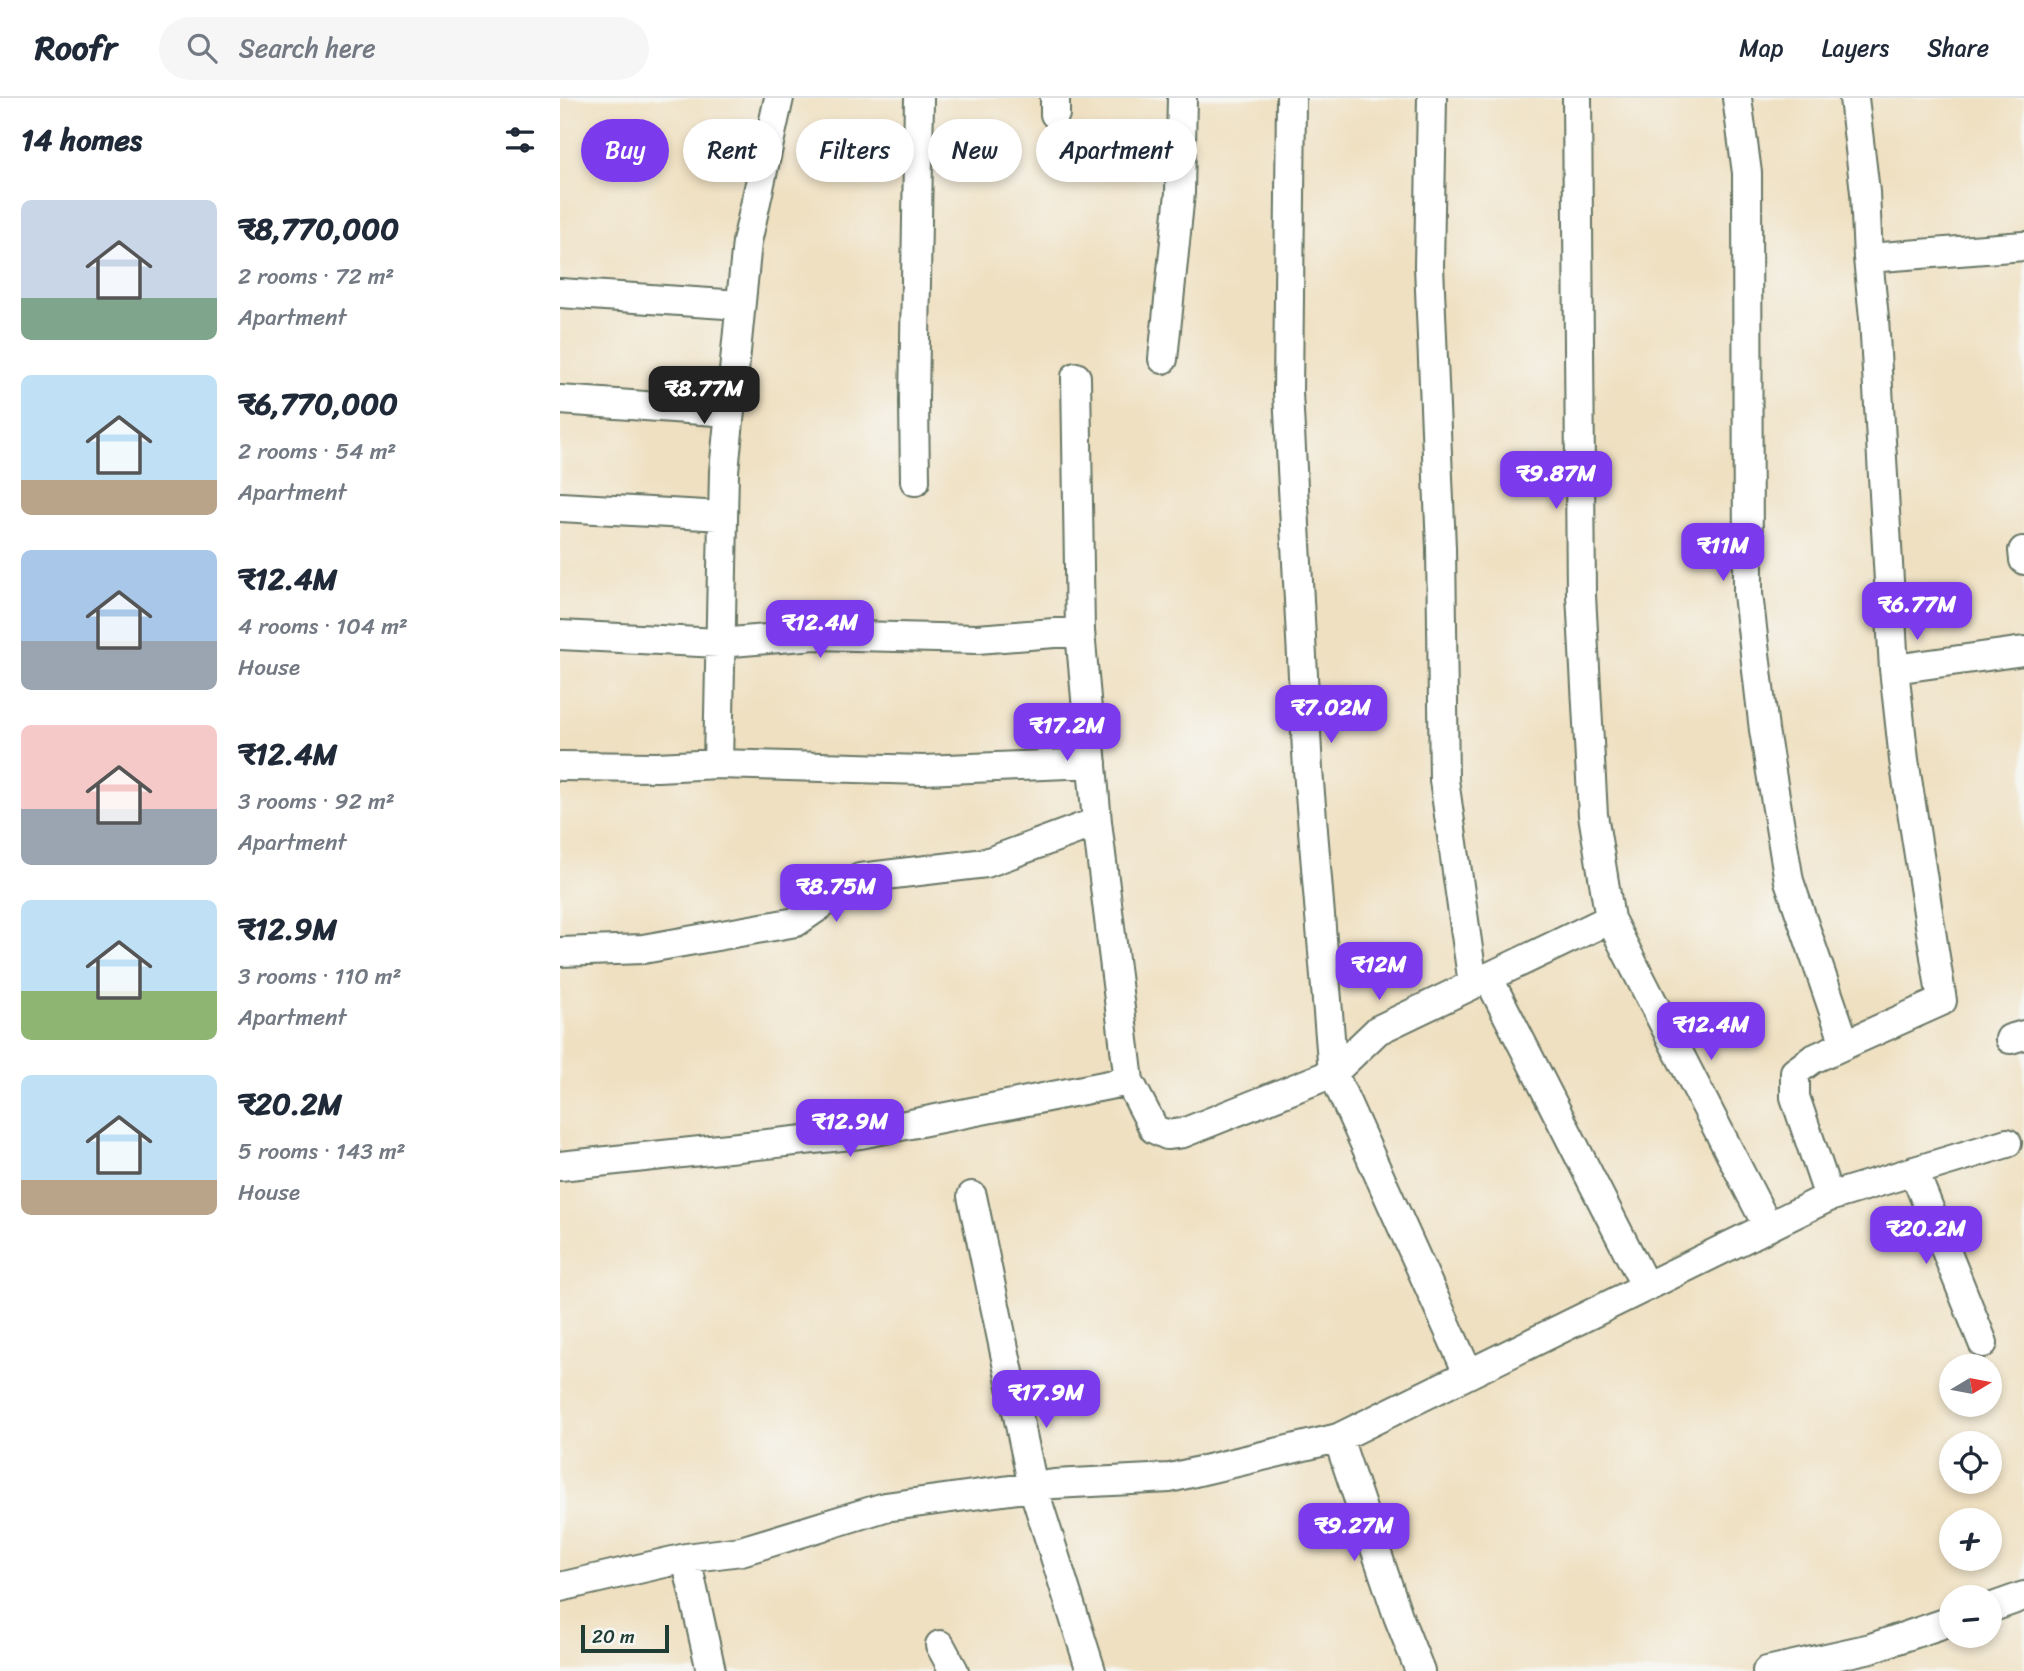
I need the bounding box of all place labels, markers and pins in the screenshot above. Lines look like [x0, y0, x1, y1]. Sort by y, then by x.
pin: ₹8.77M [647, 366, 761, 426]
pin: ₹9.87M [1499, 452, 1613, 511]
pin: ₹11M [1682, 524, 1764, 583]
pin: ₹6.77M [1860, 582, 1974, 642]
pin: ₹12.4M [763, 601, 877, 660]
pin: ₹7.02M [1274, 686, 1388, 745]
pin: ₹17.2M [1010, 704, 1124, 763]
pin: ₹8.75M [779, 864, 893, 924]
pin: ₹12M [1338, 942, 1420, 1002]
pin: ₹12.4M [1654, 1002, 1768, 1062]
pin: ₹12.9M [793, 1100, 907, 1159]
pin: ₹20.2M [1869, 1206, 1983, 1266]
pin: ₹17.9M [989, 1370, 1103, 1430]
pin: ₹9.27M [1297, 1504, 1411, 1563]

